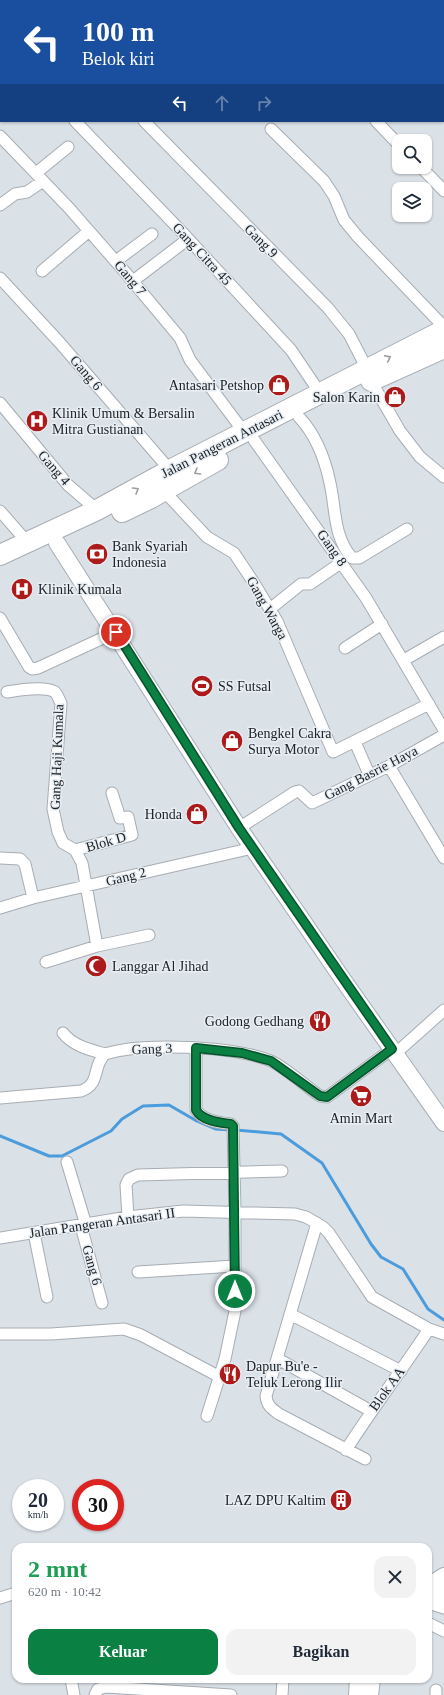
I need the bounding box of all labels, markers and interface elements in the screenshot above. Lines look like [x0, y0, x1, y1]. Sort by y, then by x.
icon: left [16, 16, 68, 68]
text: 100 m [82, 16, 154, 47]
text: Belok kiri [82, 49, 155, 69]
icon: left [169, 92, 191, 114]
icon: ahead [211, 92, 233, 114]
icon: right [253, 92, 275, 114]
map controls [392, 134, 432, 222]
button: search [392, 134, 432, 174]
button: layers [392, 182, 432, 222]
street label: Gang Citra 45 [169, 220, 235, 288]
street label: Gang 9 [241, 221, 281, 261]
street label: Gang 7 [111, 258, 149, 298]
street label: Gang 6 [67, 353, 105, 393]
one-way arrow [383, 356, 391, 363]
shop icon: Antasari Petshop [266, 372, 292, 398]
place label: Antasari Petshop [169, 378, 264, 393]
shop icon: Salon Karin [382, 384, 408, 410]
place label: Salon Karin [313, 390, 380, 405]
place label: Klinik Umum & Bersalin Mitra Gustianan [52, 406, 195, 437]
street label: Jalan Pangeran Antasari [159, 407, 285, 481]
hospital icon: Klinik Umum & Bersalin Mitra Gustianan [24, 408, 50, 434]
street label: Gang 4 [35, 448, 73, 488]
one-way arrow [193, 467, 201, 474]
one-way arrow [132, 487, 139, 494]
street label: Gang 8 [314, 527, 350, 569]
place label: Bank Syariah Indonesia [112, 539, 188, 570]
bank icon: Bank Syariah Indonesia [84, 541, 110, 567]
street label: Gang Warga [244, 574, 291, 643]
hospital icon: Klinik Kumala [9, 576, 35, 602]
place label: Klinik Kumala [38, 582, 122, 597]
pin [99, 615, 133, 649]
icon: arrive [105, 621, 127, 643]
sports icon: SS Futsal [189, 673, 215, 699]
place label: SS Futsal [218, 679, 271, 694]
street label: Gang Haji Kumala [48, 703, 66, 810]
place label: Bengkel Cakra Surya Motor [248, 726, 332, 757]
shop icon: Bengkel Cakra Surya Motor [219, 728, 245, 754]
street label: Gang Basrie Haya [322, 743, 421, 803]
shop icon: Honda [184, 801, 210, 827]
place label: Honda [145, 807, 183, 822]
street label: Blok D [84, 829, 128, 855]
street label: Gang 2 [104, 865, 148, 889]
mosque icon: Langgar Al Jihad [83, 953, 109, 979]
place label: Langgar Al Jihad [112, 959, 208, 974]
restaurant icon: Godong Gedhang [307, 1008, 333, 1034]
place label: Godong Gedhang [205, 1014, 304, 1029]
street label: Gang 3 [131, 1041, 173, 1057]
supermarket icon: Amin Mart [348, 1083, 374, 1109]
place label: Amin Mart [330, 1111, 392, 1126]
street label: Jalan Pangeran Antasari II [28, 1205, 176, 1241]
street label: Gang 6 [79, 1243, 105, 1287]
position arrow [214, 1270, 256, 1312]
place label: Dapur Bu'e - Teluk Lerong Ilir [246, 1359, 343, 1390]
restaurant icon: Dapur Bu'e - Teluk Lerong Ilir [217, 1361, 243, 1387]
street label: Blok AA [366, 1364, 408, 1414]
speed limit sign: 30 [72, 1479, 124, 1531]
building icon: LAZ DPU Kaltim [328, 1487, 354, 1513]
text: 20 [28, 1489, 48, 1511]
place label: LAZ DPU Kaltim [225, 1493, 326, 1508]
text: km/h [28, 1509, 48, 1520]
text: 2 mnt [28, 1556, 87, 1582]
button: close [374, 1556, 416, 1598]
text: 620 m · 10:42 [28, 1584, 101, 1599]
button: Keluar [28, 1629, 218, 1675]
button: Bagikan [226, 1629, 416, 1675]

